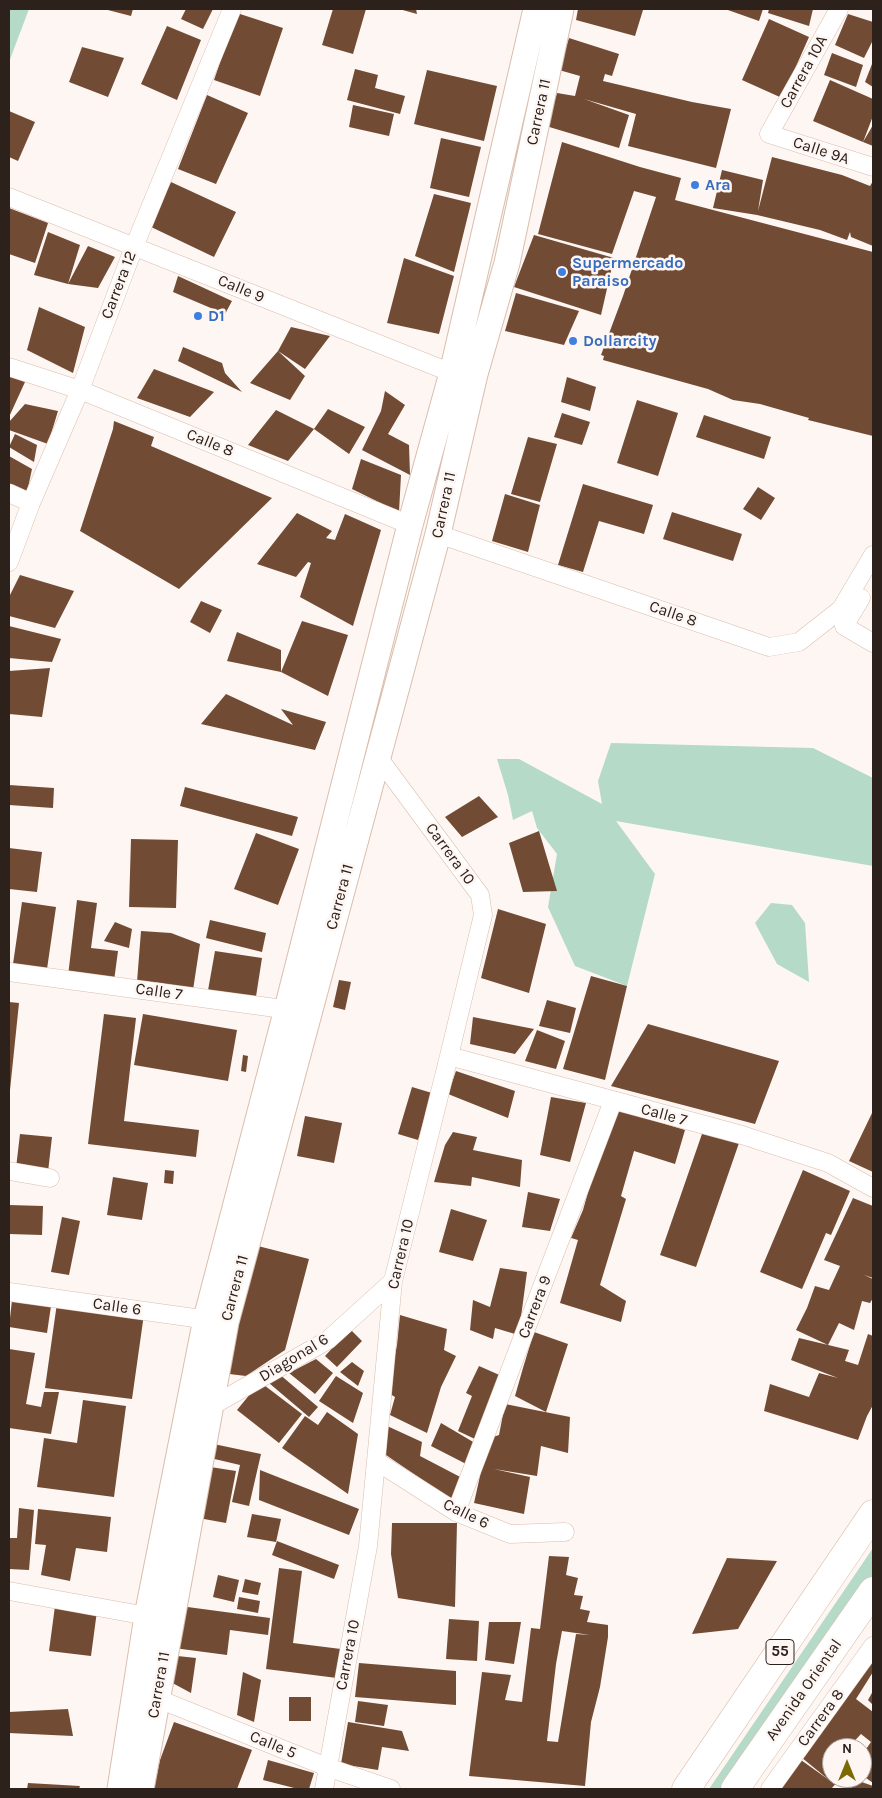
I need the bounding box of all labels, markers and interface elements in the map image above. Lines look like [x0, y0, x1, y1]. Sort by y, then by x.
street label: Carrera 10A [776, 32, 832, 112]
street label: Carrera 11 [523, 77, 555, 147]
street label: Calle 9A [790, 133, 852, 169]
place label: Ara [705, 175, 731, 195]
marker: Ara [689, 179, 701, 191]
street label: Carrera 12 [97, 248, 141, 322]
place label: Supermercado Paraiso [572, 253, 683, 291]
marker: Supermercado Paraiso [556, 266, 568, 278]
street label: Calle 9 [215, 271, 267, 307]
place label: D1 [208, 306, 225, 326]
marker: D1 [192, 310, 204, 322]
place label: Dollarcity [583, 331, 657, 351]
marker: Dollarcity [567, 335, 579, 347]
street label: Calle 8 [183, 425, 237, 461]
street label: Carrera 11 [428, 470, 460, 540]
street label: Calle 8 [647, 597, 699, 631]
street label: Carrera 10 [421, 819, 479, 889]
street label: Carrera 11 [322, 862, 358, 932]
street label: Calle 7 [134, 979, 184, 1005]
street label: Calle 7 [639, 1100, 689, 1130]
street label: Carrera 10 [384, 1217, 418, 1291]
street label: Carrera 11 [217, 1253, 253, 1323]
street label: Carrera 9 [514, 1273, 556, 1341]
street label: Calle 6 [92, 1294, 142, 1320]
street label: Diagonal 6 [256, 1330, 332, 1386]
street label: Calle 6 [440, 1495, 492, 1533]
street label: Carrera 10 [332, 1618, 364, 1692]
street label: Avenida Oriental [762, 1635, 846, 1745]
road number: 55 [766, 1640, 794, 1664]
street label: Carrera 11 [144, 1650, 174, 1720]
street label: Carrera 8 [794, 1685, 848, 1751]
street label: Calle 5 [247, 1727, 299, 1763]
north arrow [822, 1738, 872, 1788]
text: N [842, 1740, 852, 1757]

